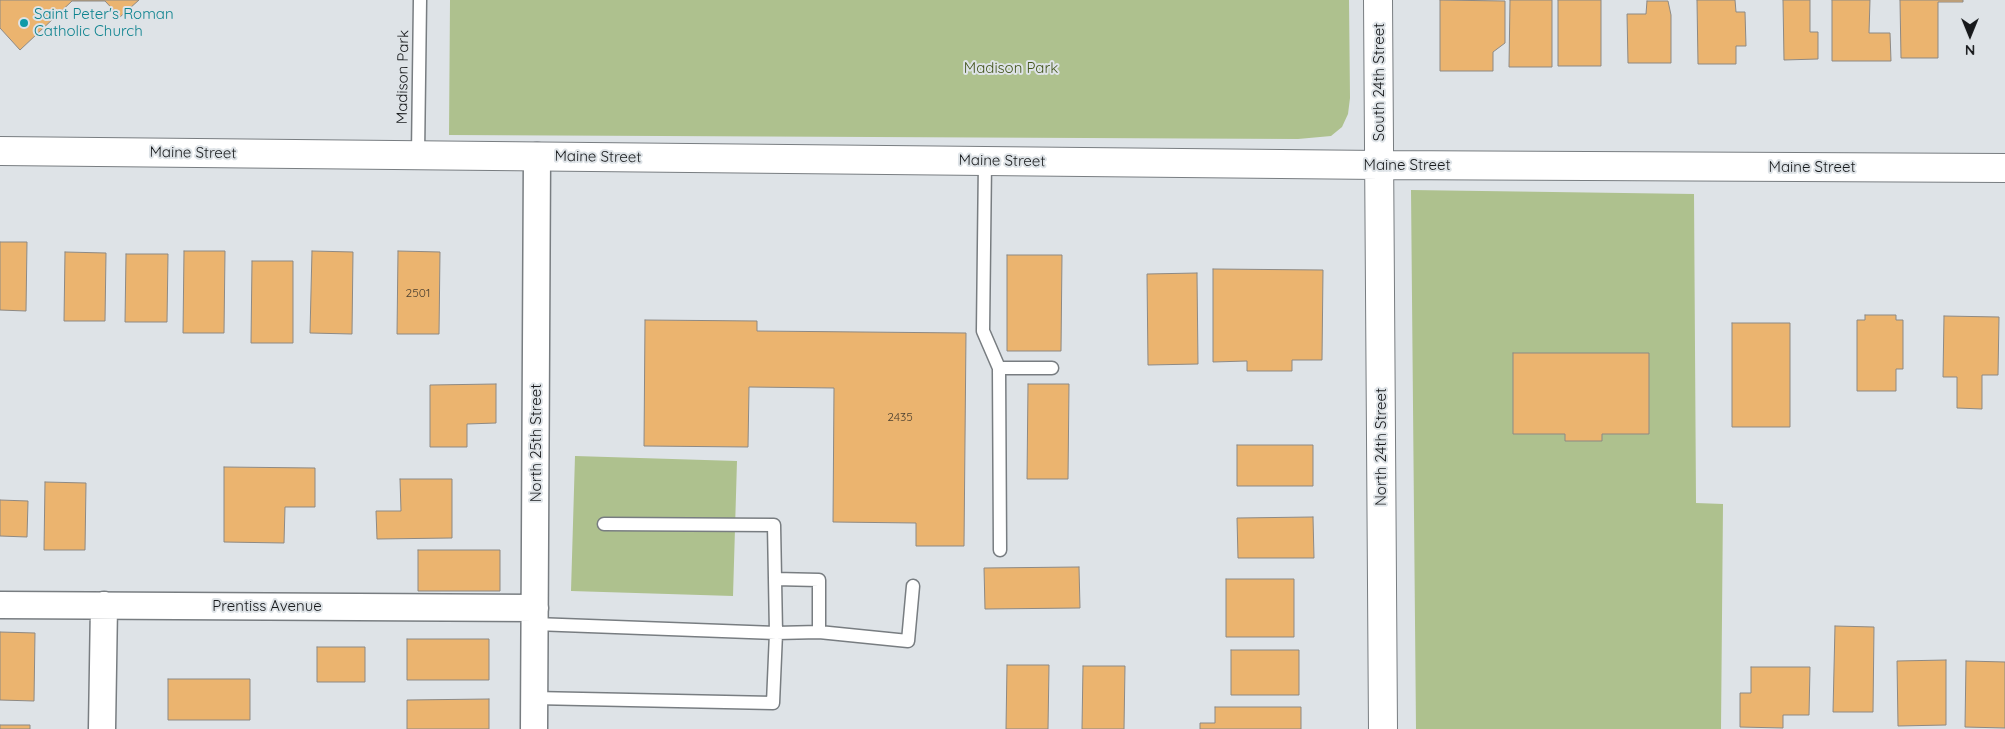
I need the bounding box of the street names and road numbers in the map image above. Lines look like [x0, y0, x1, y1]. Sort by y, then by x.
street label: South 24th Street [1370, 23, 1388, 141]
street label: Madison Park [393, 30, 413, 124]
street label: Maine Street [149, 143, 237, 163]
street label: Maine Street [554, 147, 642, 167]
street label: Maine Street [958, 151, 1046, 171]
street label: Maine Street [1364, 156, 1450, 174]
street label: Maine Street [1769, 158, 1855, 176]
street label: North 25th Street [527, 384, 545, 502]
street label: North 24th Street [1372, 388, 1390, 506]
street label: Prentiss Avenue [212, 597, 322, 615]

